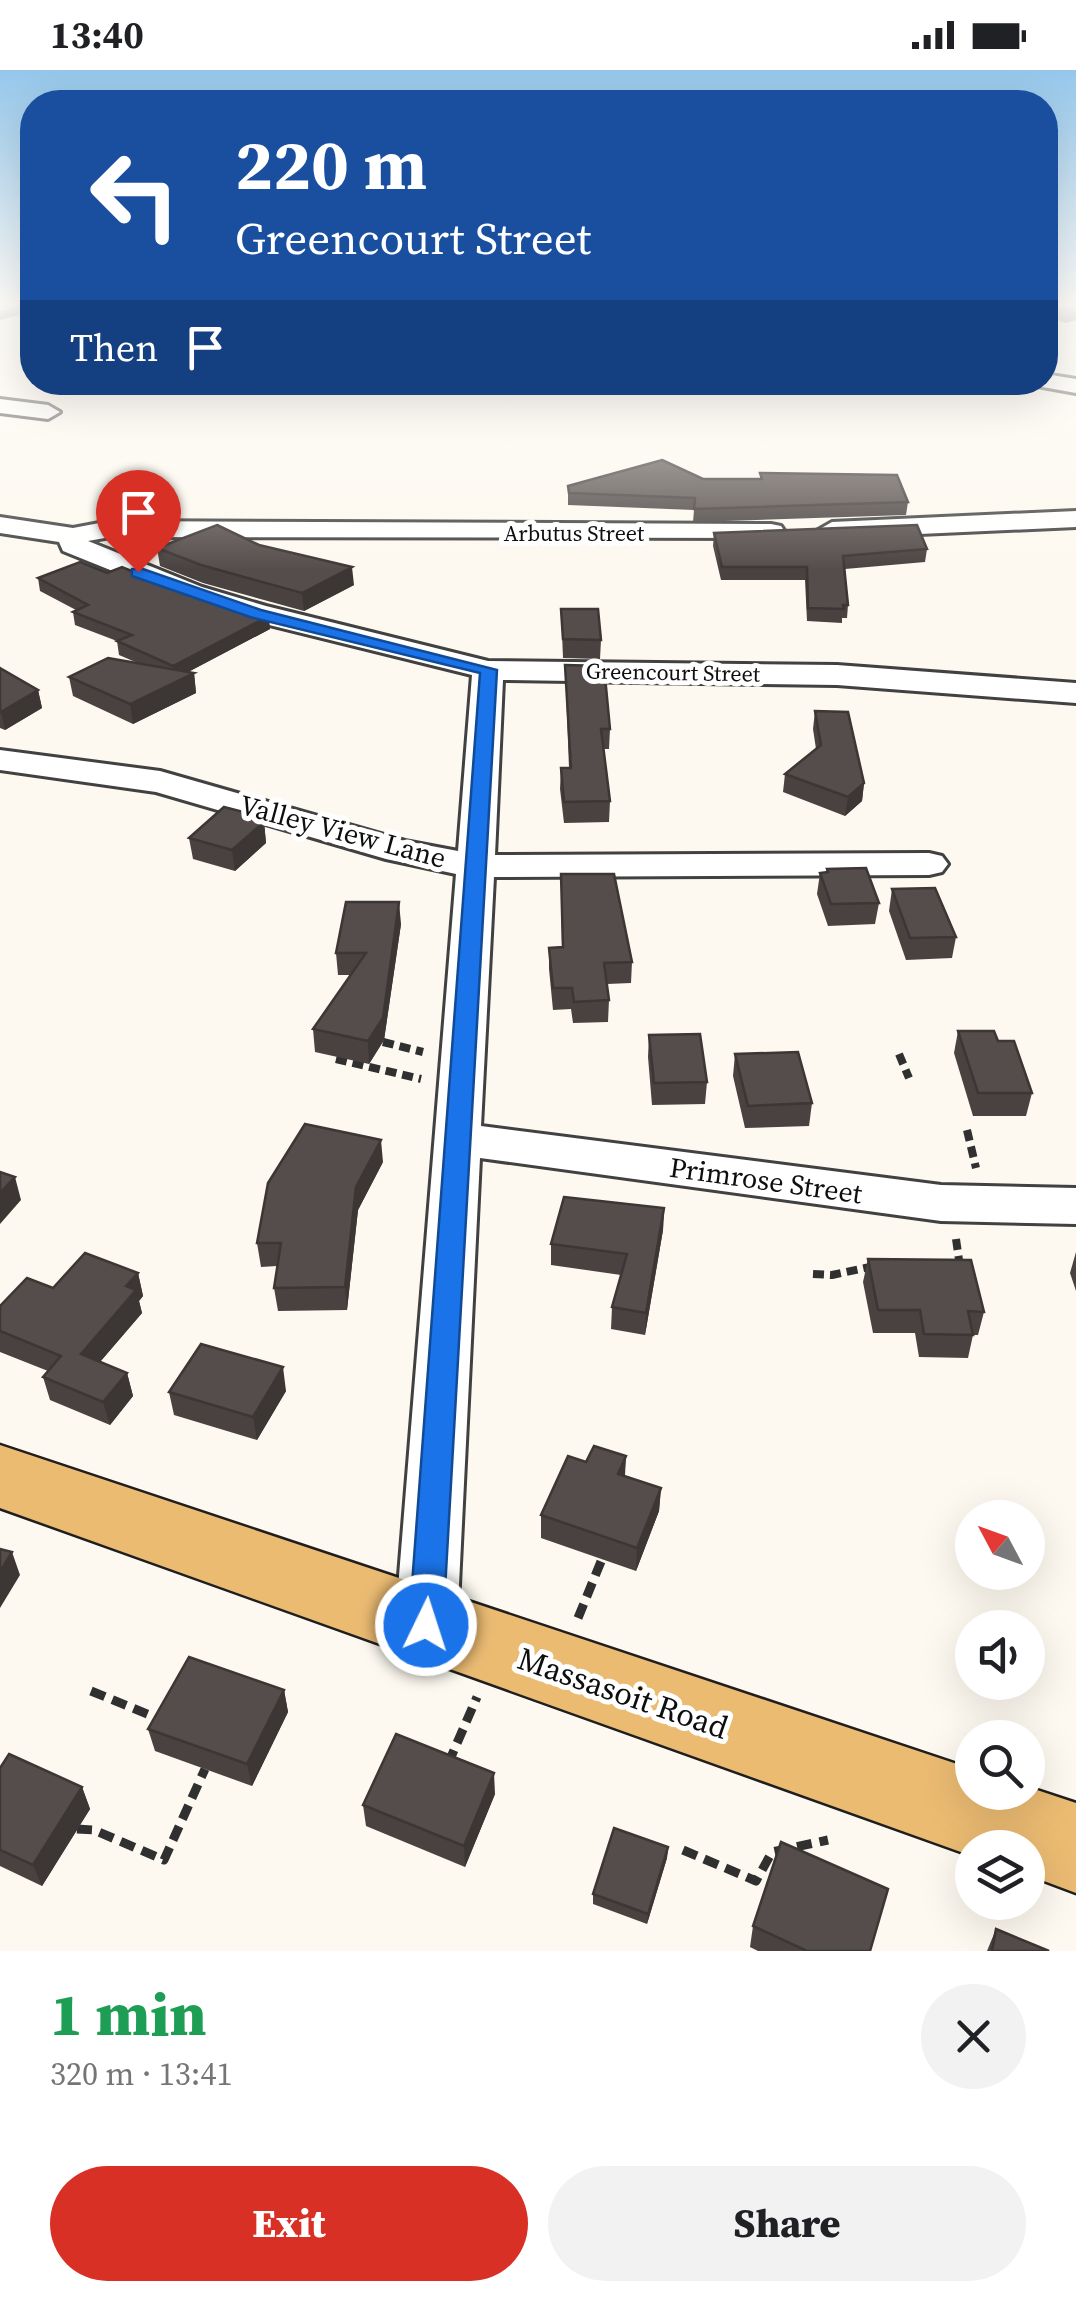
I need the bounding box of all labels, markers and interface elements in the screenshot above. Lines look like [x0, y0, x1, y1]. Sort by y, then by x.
text: 13:40 [50, 9, 144, 61]
text: 220 m [235, 116, 427, 212]
icon: left [70, 130, 200, 260]
text: Greencourt Street [235, 207, 591, 269]
icon: arrive [178, 320, 233, 375]
text: Then [70, 322, 158, 374]
pin [96, 470, 181, 573]
icon: arrive [111, 485, 166, 540]
street label: Arbutus Street [504, 518, 645, 548]
street label: Greencourt Street [586, 655, 761, 689]
street label: Valley View Lane [236, 785, 450, 877]
street label: Primrose Street [667, 1148, 866, 1212]
north arrow [955, 1500, 1045, 1590]
map controls [955, 1500, 1045, 1920]
position arrow [374, 1573, 478, 1677]
button: sound [955, 1610, 1045, 1700]
street label: Massasoit Road [512, 1636, 734, 1750]
button: search [955, 1720, 1045, 1810]
button: layers [955, 1830, 1045, 1920]
text: 1 min [50, 1973, 206, 2055]
button: close [921, 1984, 1026, 2089]
text: 320 m · 13:41 [50, 2052, 232, 2096]
button: Exit [50, 2166, 528, 2281]
button: Share [548, 2166, 1026, 2281]

